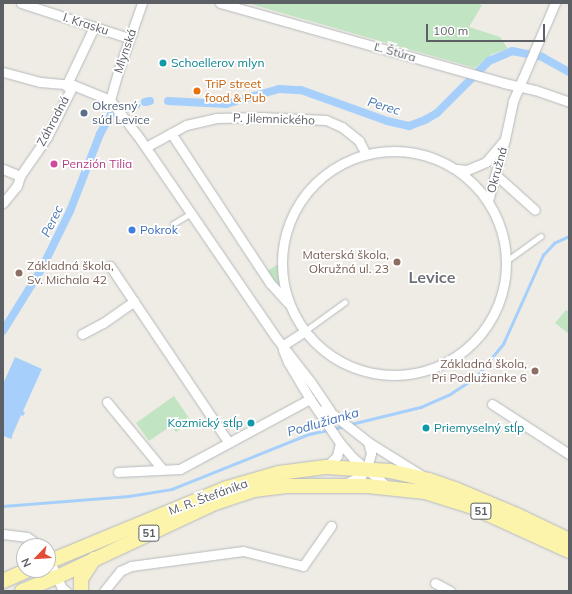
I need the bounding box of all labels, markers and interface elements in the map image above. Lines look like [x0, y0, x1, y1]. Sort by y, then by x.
street label: I. Krasku [61, 10, 111, 38]
scale bar [428, 16, 547, 42]
text: 100 m [433, 23, 468, 38]
street label: Mlynská [111, 27, 139, 75]
street label: Ľ. Štúra [373, 39, 417, 65]
place label: Schoellerov mlyn [171, 56, 264, 70]
marker: Schoellerov mlyn [158, 58, 168, 68]
place label: TriP street food & Pub [205, 77, 266, 105]
marker: TriP street food & Pub [192, 86, 202, 96]
street label: Záhradná [34, 94, 72, 148]
water label: Perec [366, 94, 402, 118]
place label: Okresný súd Levice [92, 99, 150, 127]
marker: Okresný súd Levice [79, 108, 89, 118]
street label: P. Jilemnického [233, 110, 315, 128]
street label: Okružná [484, 145, 510, 195]
place label: Penzión Tilia [62, 157, 132, 171]
marker: Penzión Tilia [49, 159, 59, 169]
water label: Perec [38, 203, 66, 239]
place label: Pokrok [140, 223, 178, 237]
marker: Pokrok [127, 225, 137, 235]
place label: Materská škola, Okružná ul. 23 [302, 248, 389, 276]
marker: Materská škola, Okružná ul. 23 [392, 257, 402, 267]
place label: Základná škola, Sv. Michala 42 [27, 259, 114, 287]
district label: Levice [408, 267, 456, 287]
marker: Základná škola, Sv. Michala 42 [14, 268, 24, 278]
place label: Základná škola, Pri Podlužianke 6 [431, 357, 527, 385]
marker: Základná škola, Pri Podlužianke 6 [530, 366, 540, 376]
water label: Podlužianka [285, 404, 361, 440]
place label: Kozmický stĺp [168, 416, 243, 430]
marker: Kozmický stĺp [246, 418, 256, 428]
place label: Priemyselný stĺp [434, 421, 524, 435]
marker: Priemyselný stĺp [421, 423, 431, 433]
street label: M. R. Štefánika [167, 476, 249, 518]
road number: 51 [470, 502, 492, 520]
road number: 51 [138, 524, 160, 542]
north arrow [16, 538, 56, 578]
text: N [18, 556, 34, 569]

